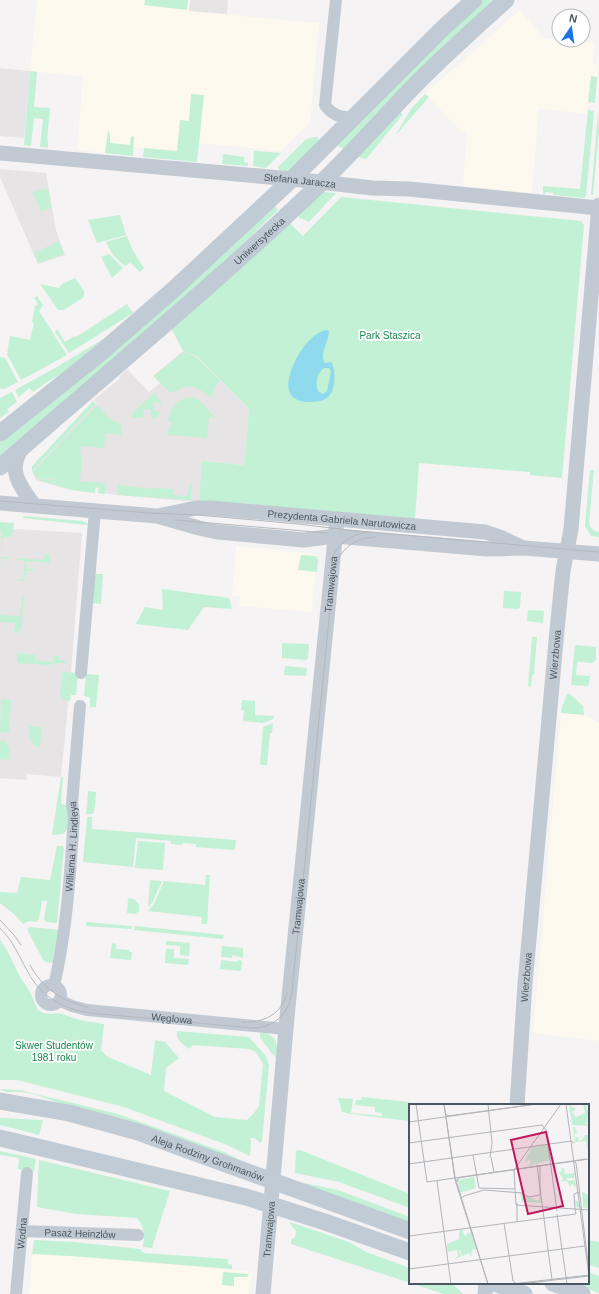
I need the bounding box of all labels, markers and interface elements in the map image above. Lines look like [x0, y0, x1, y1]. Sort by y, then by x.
north arrow [551, 8, 591, 48]
text: N [568, 12, 579, 25]
street label: Stefana Jaracza [263, 172, 337, 190]
street label: Uniwersytecka [232, 215, 288, 267]
park label: Park Staszica [359, 330, 421, 341]
street label: Prezydenta Gabriela Narutowicza [267, 508, 417, 532]
street label: Tramwajowa [323, 555, 339, 613]
street label: Wierzbowa [548, 629, 563, 680]
street label: Williama H. Lindleya [63, 800, 80, 892]
street label: Tramwajowa [290, 878, 307, 935]
street label: Wierzbowa [519, 952, 534, 1002]
street label: Węglowa [151, 1011, 193, 1026]
park label: Skwer Studentów 1981 roku [15, 1040, 94, 1063]
inset map [409, 1104, 589, 1284]
street label: Aleja Rodziny Grohmanów [150, 1132, 266, 1184]
street label: Tramwajowa [261, 1200, 277, 1258]
street label: Wodna [15, 1217, 29, 1249]
street label: Pasaż Heinzlów [44, 1227, 116, 1240]

